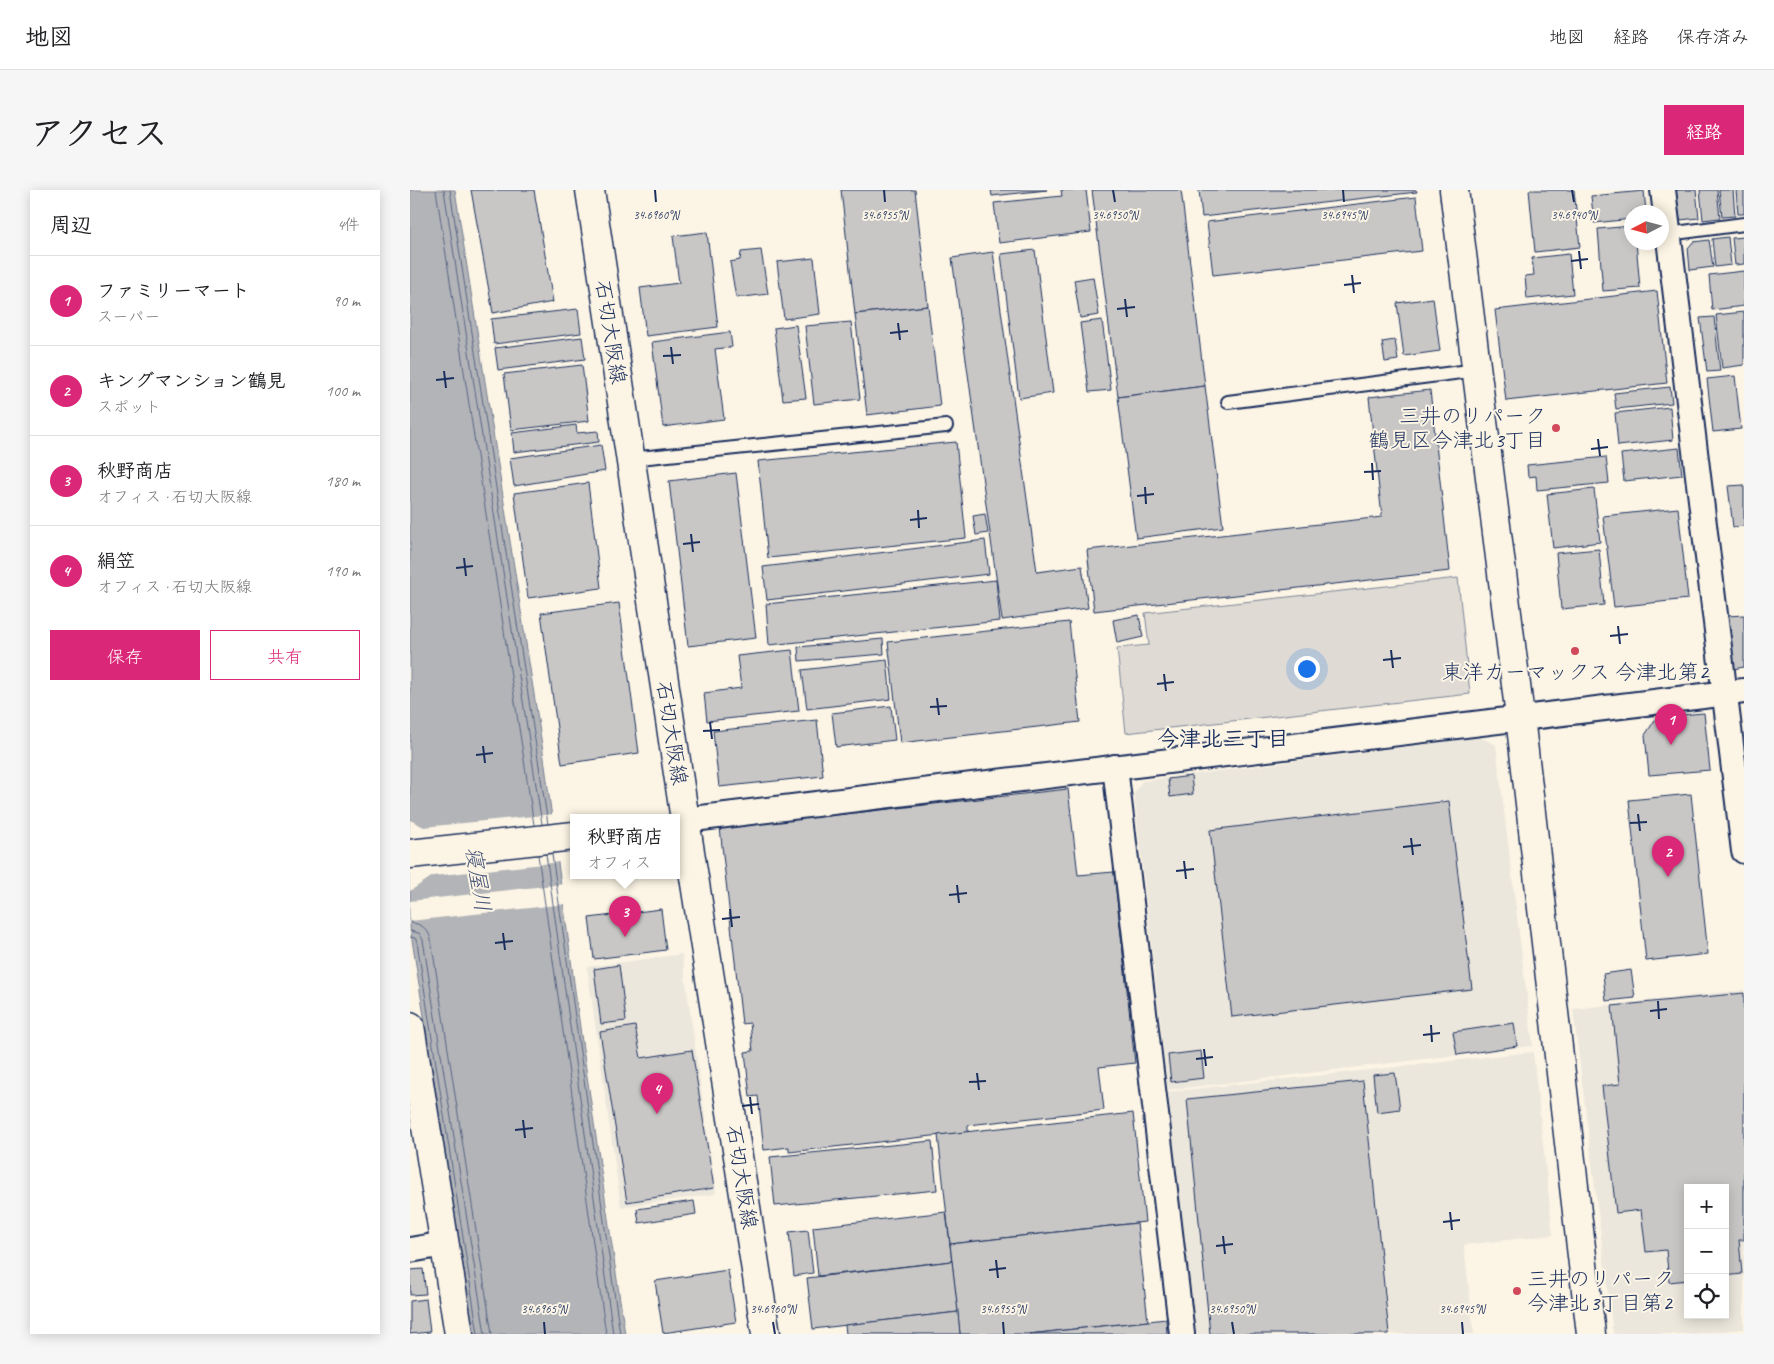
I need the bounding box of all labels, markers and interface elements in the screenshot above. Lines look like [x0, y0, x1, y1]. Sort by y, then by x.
text: 地図 [25, 22, 73, 52]
text: 地図 [1549, 26, 1585, 48]
text: 経路 [1613, 26, 1649, 48]
text: 保存済み [1677, 26, 1749, 48]
button: 経路 [1664, 105, 1744, 155]
text: アクセス [30, 111, 168, 156]
north arrow [1624, 205, 1669, 250]
text: 34.6960°N [633, 207, 680, 223]
text: 34.6955°N [862, 207, 909, 223]
text: 34.6950°N [1092, 207, 1139, 223]
text: 34.6945°N [1321, 207, 1368, 223]
text: 34.6940°N [1551, 207, 1598, 223]
text: 周辺 [50, 212, 92, 238]
text: 4件 [337, 215, 360, 235]
street label: 石切大阪線 [590, 278, 632, 386]
text: ファミリーマート [97, 279, 250, 303]
text: 1 [62, 291, 70, 311]
text: 90 m [333, 291, 360, 311]
text: スーパー [97, 307, 160, 327]
text: キングマンション鶴見 [97, 369, 285, 393]
text: 2 [62, 381, 70, 401]
text: 100 m [326, 381, 360, 401]
text: スポット [97, 397, 161, 417]
place label: 三井のリパーク 鶴見区今津北3丁目 [1369, 403, 1546, 453]
marker: 三井のリパーク 鶴見区今津北3丁目 [1550, 422, 1562, 434]
text: 秋野商店 [97, 459, 173, 483]
text: 3 [62, 471, 70, 491]
text: 180 m [326, 471, 360, 491]
text: オフィス · 石切大阪線 [97, 487, 252, 507]
text: 絹笠 [97, 549, 135, 573]
text: 4 [62, 561, 70, 581]
text: 190 m [326, 561, 360, 581]
text: オフィス · 石切大阪線 [97, 577, 252, 597]
button: 保存 [50, 630, 200, 680]
button: 共有 [210, 630, 360, 680]
marker: 東洋カーマックス 今津北第2 [1569, 645, 1581, 657]
your location [1294, 656, 1320, 682]
place label: 東洋カーマックス 今津北第2 [1442, 659, 1710, 685]
street label: 石切大阪線 [651, 679, 693, 787]
pin: 1 [1655, 704, 1687, 745]
district label: 今津北三丁目 [1157, 725, 1289, 753]
popup [570, 814, 680, 879]
text: 秋野商店 [587, 825, 663, 849]
pin: 2 [1652, 836, 1684, 877]
water label: 寝屋川 [459, 844, 497, 914]
text: オフィス [587, 853, 651, 873]
pin: 3 [609, 896, 641, 937]
pin: 4 [641, 1073, 673, 1114]
street label: 石切大阪線 [721, 1123, 763, 1231]
map controls [1684, 1184, 1729, 1319]
button: + [1684, 1184, 1729, 1229]
button: − [1684, 1229, 1729, 1274]
place label: 三井のリパーク 今津北3丁目第2 [1527, 1266, 1674, 1316]
button: locate [1684, 1274, 1729, 1319]
marker: 三井のリパーク 今津北3丁目第2 [1511, 1285, 1523, 1297]
text: 34.6965°N [521, 1301, 568, 1317]
text: 34.6960°N [750, 1301, 797, 1317]
text: 34.6955°N [980, 1301, 1027, 1317]
text: 34.6950°N [1209, 1301, 1256, 1317]
text: 34.6945°N [1439, 1301, 1486, 1317]

